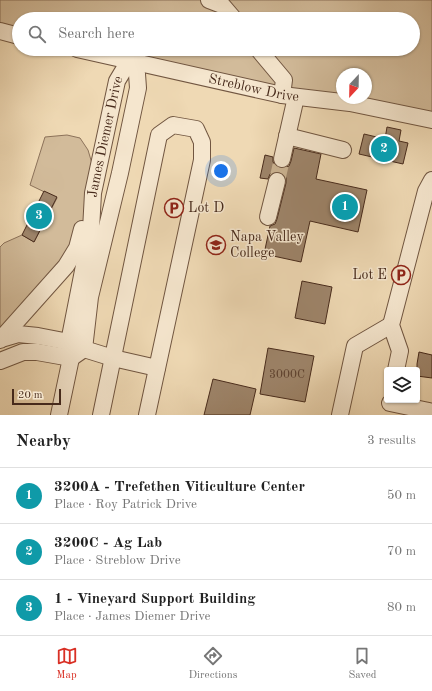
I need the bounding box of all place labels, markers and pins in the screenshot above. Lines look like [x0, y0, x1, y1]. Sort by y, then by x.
pin: 2 [371, 134, 397, 164]
pin: 1 [332, 192, 358, 222]
parking icon: Lot D [163, 197, 185, 219]
pin: 3 [26, 201, 52, 231]
place label: Lot D [188, 201, 224, 215]
place label: Napa Valley College [230, 230, 304, 260]
school or university icon: Napa Valley College [205, 234, 227, 256]
parking icon: Lot E [390, 264, 412, 286]
place label: Lot E [352, 268, 387, 282]

